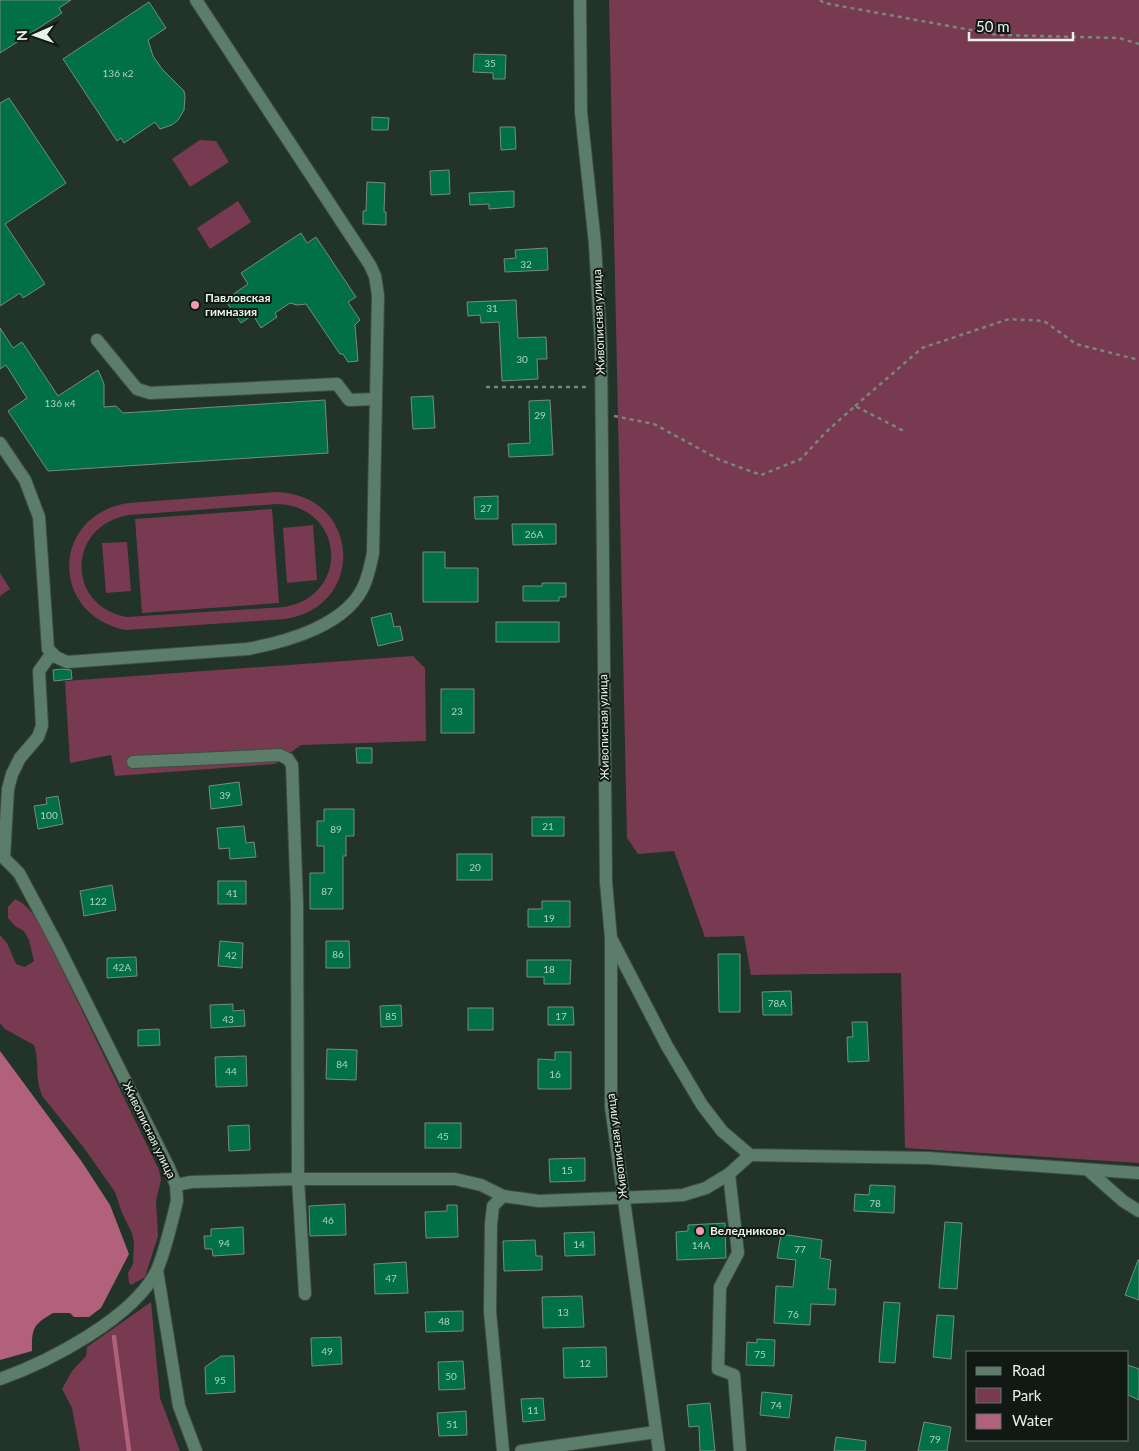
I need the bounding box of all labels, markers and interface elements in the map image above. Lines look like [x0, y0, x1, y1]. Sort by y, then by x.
north arrow [10, 10, 60, 60]
scale bar [969, 10, 1073, 42]
text: 50 m [976, 17, 1010, 35]
text: N [13, 30, 30, 41]
house number: 35 [484, 57, 496, 69]
house number: 136 к2 [103, 67, 134, 79]
house number: 32 [520, 258, 532, 270]
street label: Живописная улица [589, 269, 608, 375]
place label: Павловская гимназия [205, 290, 271, 319]
marker: Павловская гимназия [189, 299, 201, 311]
house number: 31 [486, 302, 498, 314]
house number: 30 [516, 353, 528, 365]
house number: 136 к4 [45, 397, 76, 409]
house number: 29 [534, 409, 546, 421]
house number: 27 [480, 502, 492, 514]
house number: 26А [525, 528, 543, 540]
street label: Живописная улица [595, 674, 612, 780]
house number: 23 [451, 705, 463, 717]
house number: 39 [219, 789, 231, 801]
house number: 100 [40, 809, 58, 821]
house number: 21 [542, 820, 554, 832]
house number: 89 [330, 823, 342, 835]
house number: 20 [469, 861, 481, 873]
house number: 87 [321, 885, 333, 897]
house number: 41 [226, 887, 238, 899]
house number: 122 [89, 895, 107, 907]
house number: 19 [543, 912, 555, 924]
house number: 86 [332, 948, 344, 960]
house number: 42 [225, 949, 237, 961]
house number: 42А [113, 961, 131, 973]
house number: 18 [543, 963, 555, 975]
house number: 78А [768, 997, 786, 1009]
house number: 85 [385, 1010, 397, 1022]
house number: 17 [555, 1010, 567, 1022]
house number: 43 [222, 1013, 234, 1025]
house number: 84 [336, 1058, 348, 1070]
house number: 44 [225, 1065, 237, 1077]
house number: 16 [549, 1068, 561, 1080]
street label: Живописная улица [119, 1079, 179, 1181]
street label: Живописная улица [603, 1093, 630, 1200]
house number: 45 [437, 1130, 449, 1142]
house number: 15 [561, 1164, 573, 1176]
house number: 78 [869, 1197, 881, 1209]
house number: 46 [322, 1214, 334, 1226]
place label: Веледниково [710, 1223, 785, 1238]
marker: Веледниково [694, 1225, 706, 1237]
house number: 94 [218, 1237, 230, 1249]
house number: 14 [573, 1238, 585, 1250]
house number: 14А [692, 1239, 710, 1251]
house number: 77 [794, 1243, 806, 1255]
house number: 47 [385, 1272, 397, 1284]
house number: 13 [557, 1306, 569, 1318]
house number: 76 [787, 1308, 799, 1320]
house number: 48 [438, 1315, 450, 1327]
house number: 49 [321, 1345, 333, 1357]
house number: 75 [754, 1348, 766, 1360]
legend [966, 1351, 1129, 1441]
house number: 12 [579, 1357, 591, 1369]
text: Road [1012, 1361, 1045, 1379]
house number: 50 [445, 1370, 457, 1382]
house number: 95 [214, 1374, 226, 1386]
text: Park [1012, 1386, 1042, 1404]
house number: 74 [770, 1399, 782, 1411]
house number: 11 [527, 1404, 539, 1416]
text: Water [1012, 1411, 1053, 1429]
house number: 51 [446, 1418, 458, 1430]
house number: 79 [929, 1433, 941, 1445]

